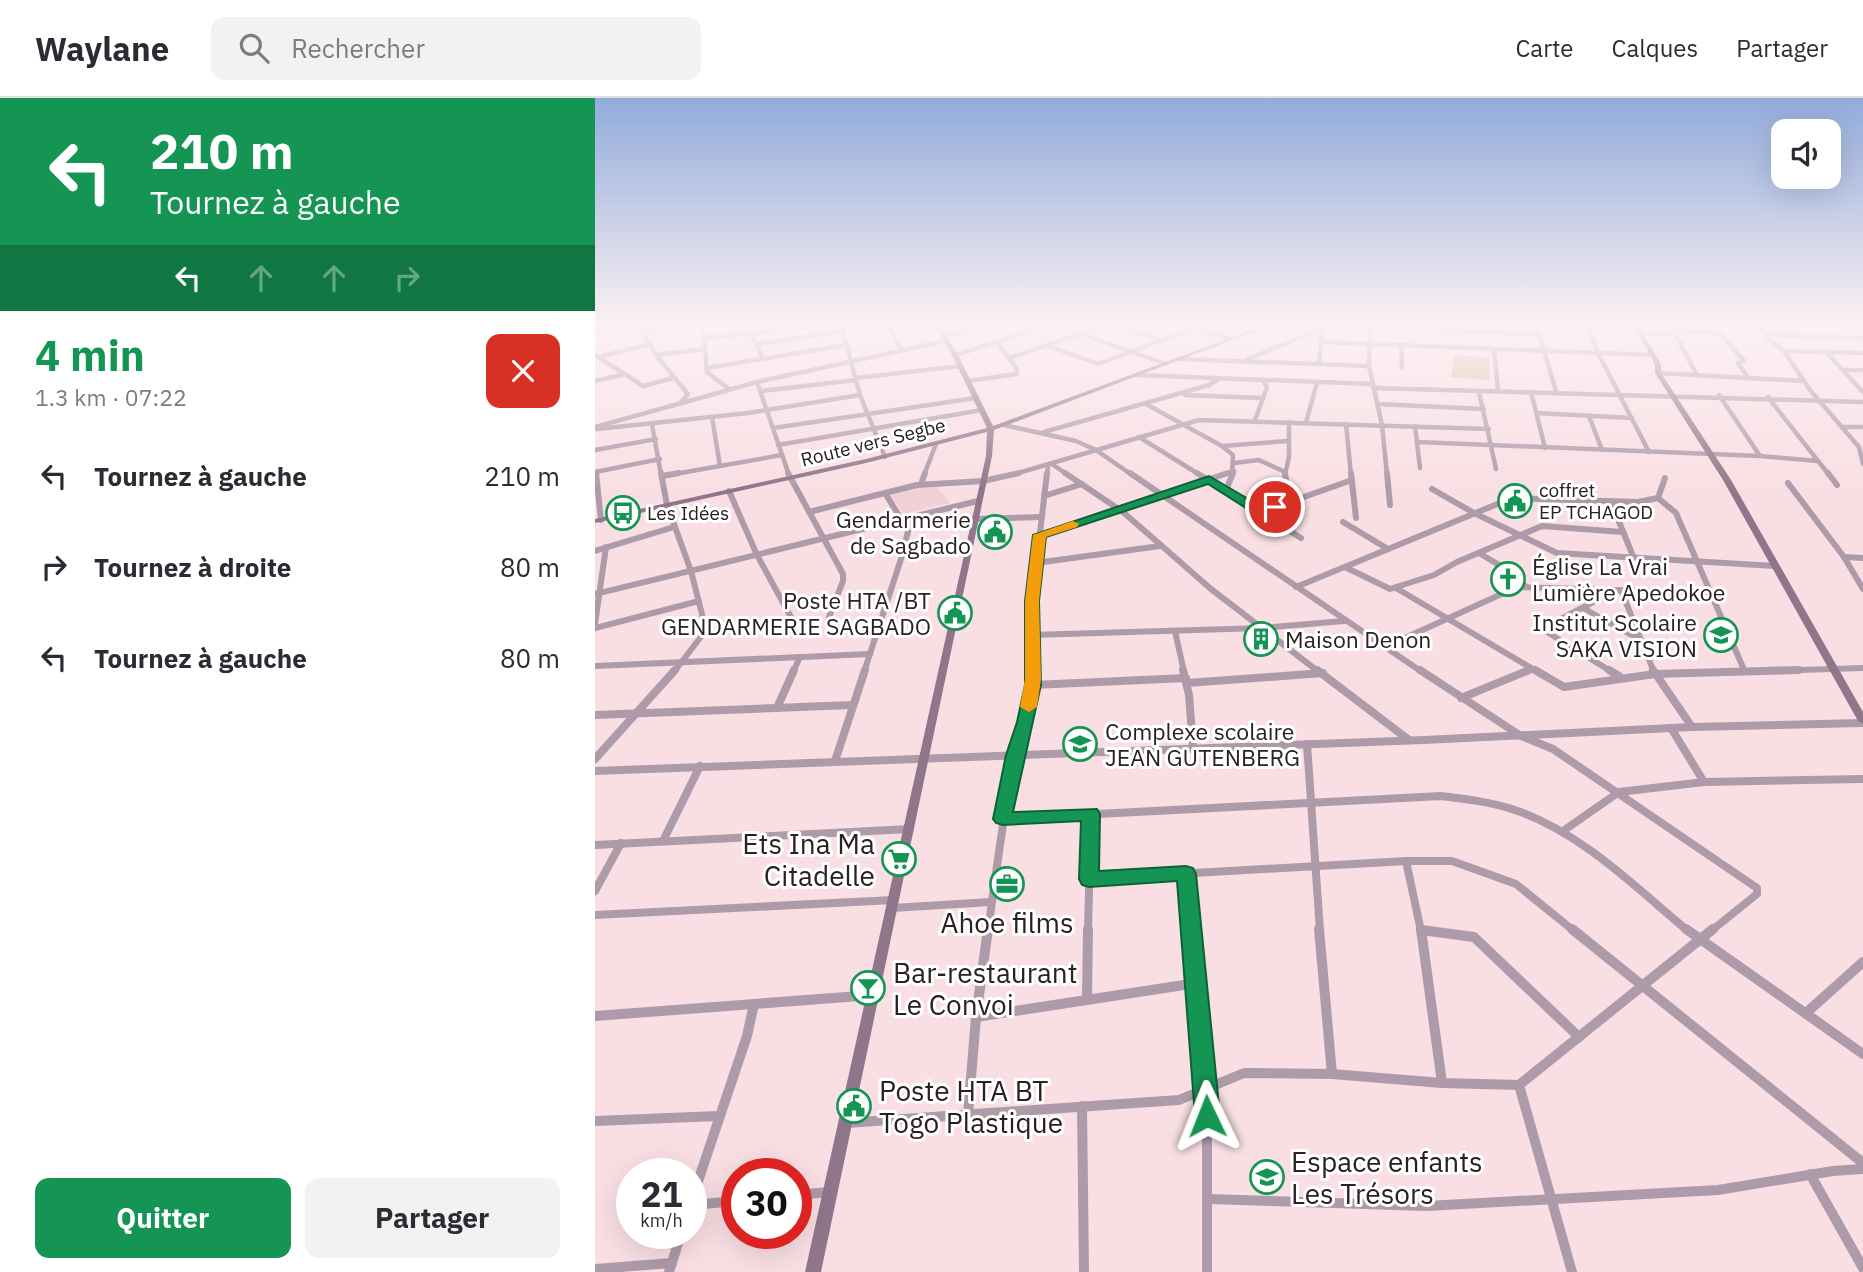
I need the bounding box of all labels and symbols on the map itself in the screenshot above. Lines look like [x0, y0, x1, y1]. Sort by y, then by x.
street label: Route vers Segbe [798, 412, 948, 472]
pin [1245, 477, 1305, 537]
place label: coffret EP TCHAGOD [1539, 478, 1653, 524]
public building icon: coffret EP TCHAGOD [1496, 482, 1534, 520]
bus stop icon: Les Idées [604, 494, 642, 532]
place label: Les Idées [647, 501, 729, 525]
place label: Gendarmerie de Sagbado [836, 504, 971, 560]
public building icon: Gendarmerie de Sagbado [976, 513, 1014, 551]
place label: Église La Vrai Lumière Apedokoe [1532, 551, 1725, 607]
church icon: Église La Vrai Lumière Apedokoe [1489, 560, 1527, 598]
place label: Poste HTA /BT GENDARMERIE SAGBADO [661, 585, 931, 641]
public building icon: Poste HTA /BT GENDARMERIE SAGBADO [936, 594, 974, 632]
place label: Institut Scolaire SAKA VISION [1532, 607, 1697, 663]
school or university icon: Institut Scolaire SAKA VISION [1702, 616, 1740, 654]
building icon: Maison Denon [1242, 620, 1280, 658]
place label: Maison Denon [1285, 624, 1431, 654]
place label: Complexe scolaire JEAN GUTENBERG [1105, 716, 1300, 772]
school or university icon: Complexe scolaire JEAN GUTENBERG [1061, 725, 1099, 763]
place label: Ets Ina Ma Citadelle [742, 825, 875, 894]
supermarket icon: Ets Ina Ma Citadelle [880, 840, 918, 878]
office icon: Ahoe films [988, 865, 1026, 903]
place label: Ahoe films [940, 904, 1074, 941]
place label: Bar-restaurant Le Convoi [893, 954, 1078, 1023]
bar icon: Bar-restaurant Le Convoi [849, 969, 887, 1007]
place label: Poste HTA BT Togo Plastique [879, 1072, 1063, 1141]
position arrow [1170, 1079, 1244, 1153]
public building icon: Poste HTA BT Togo Plastique [835, 1087, 873, 1125]
place label: Espace enfants Les Trésors [1291, 1143, 1483, 1212]
speed limit sign: 30 [721, 1158, 812, 1249]
school or university icon: Espace enfants Les Trésors [1248, 1158, 1286, 1196]

